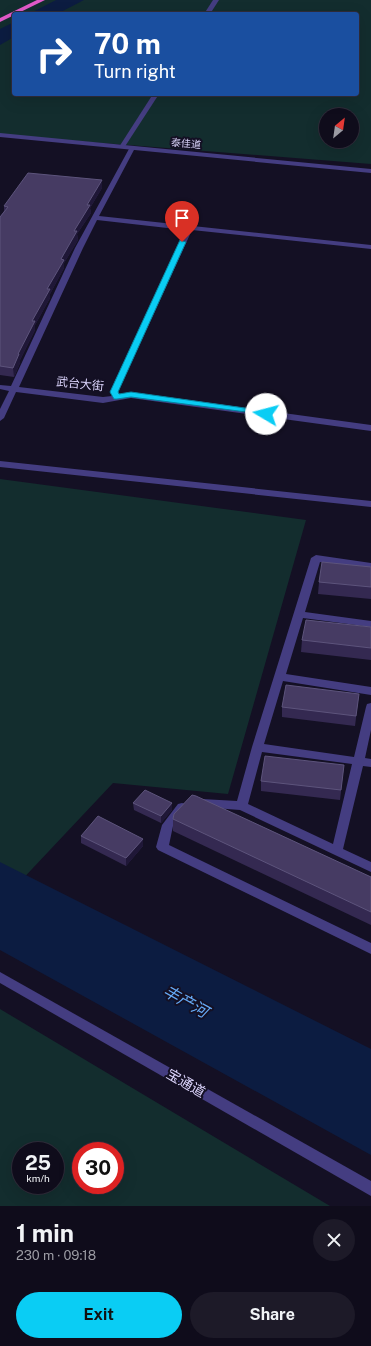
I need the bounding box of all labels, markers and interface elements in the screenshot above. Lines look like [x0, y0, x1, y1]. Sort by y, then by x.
text: 70 m [94, 27, 161, 60]
icon: right [28, 28, 80, 80]
text: Turn right [94, 61, 176, 82]
north arrow [319, 108, 359, 148]
map controls [319, 108, 359, 148]
street label: 泰佳道 [171, 136, 201, 150]
pin [165, 201, 199, 242]
icon: arrive [171, 207, 193, 229]
street label: 武台大街 [55, 375, 105, 393]
position arrow [245, 393, 287, 435]
water label: 丰产河 [160, 981, 214, 1023]
street label: 宝通道 [164, 1066, 208, 1100]
speed limit sign: 30 [72, 1142, 124, 1194]
text: 25 [25, 1151, 51, 1175]
text: km/h [26, 1172, 50, 1184]
text: 1 min [16, 1219, 74, 1247]
button: close [313, 1219, 355, 1261]
text: 230 m · 09:18 [16, 1248, 96, 1263]
button: Exit [16, 1292, 182, 1338]
button: Share [190, 1292, 355, 1338]

